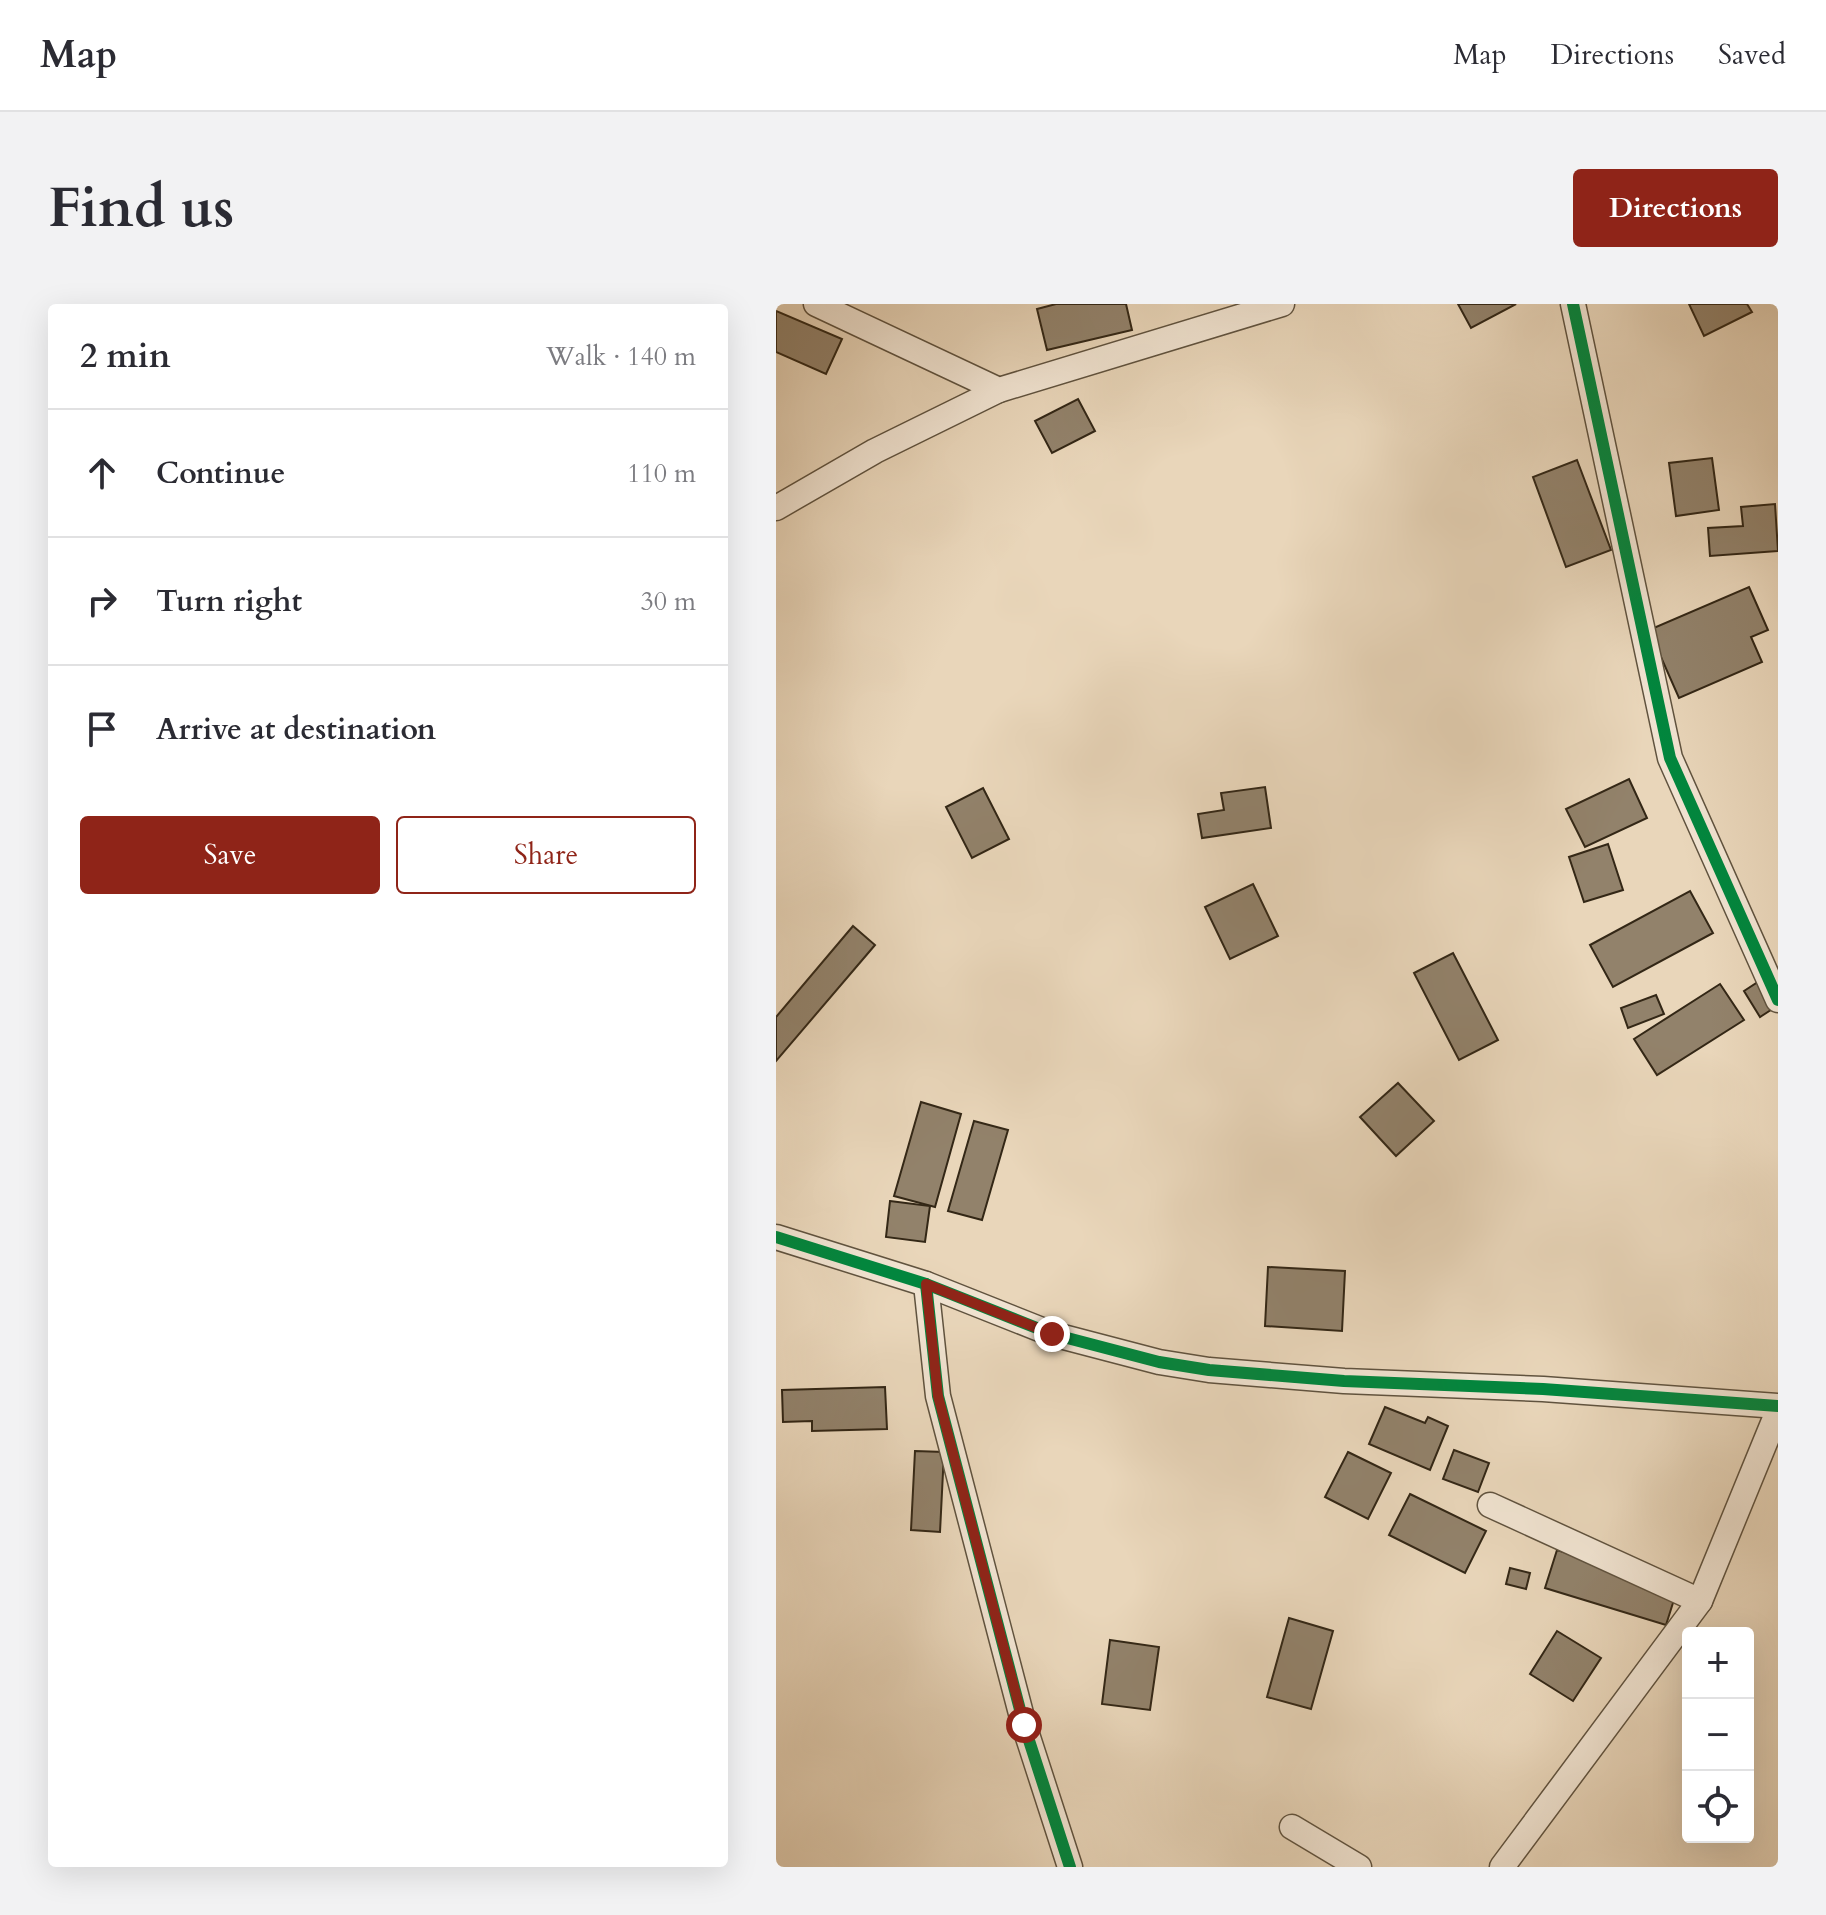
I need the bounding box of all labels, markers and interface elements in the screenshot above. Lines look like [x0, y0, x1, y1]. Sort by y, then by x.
text: Map [40, 29, 117, 81]
text: Map [1453, 36, 1507, 74]
text: Directions [1551, 36, 1674, 74]
text: Saved [1718, 36, 1786, 74]
button: Directions [1573, 169, 1778, 247]
text: Find us [48, 171, 234, 246]
text: 2 min [80, 333, 171, 379]
text: Walk · 140 m [546, 339, 696, 374]
icon: ahead [80, 451, 124, 495]
text: Continue [156, 453, 285, 494]
text: 110 m [627, 456, 696, 491]
icon: right [80, 579, 124, 623]
text: Turn right [156, 581, 302, 622]
text: 30 m [640, 584, 696, 619]
icon: arrive [80, 707, 124, 751]
text: Arrive at destination [156, 709, 436, 750]
button: Save [80, 816, 380, 894]
button: Share [396, 816, 696, 894]
route end [1034, 1316, 1070, 1352]
map controls [1682, 1627, 1754, 1843]
button: + [1682, 1627, 1754, 1699]
button: − [1682, 1699, 1754, 1771]
route start [1006, 1707, 1042, 1743]
button: locate [1682, 1771, 1754, 1843]

